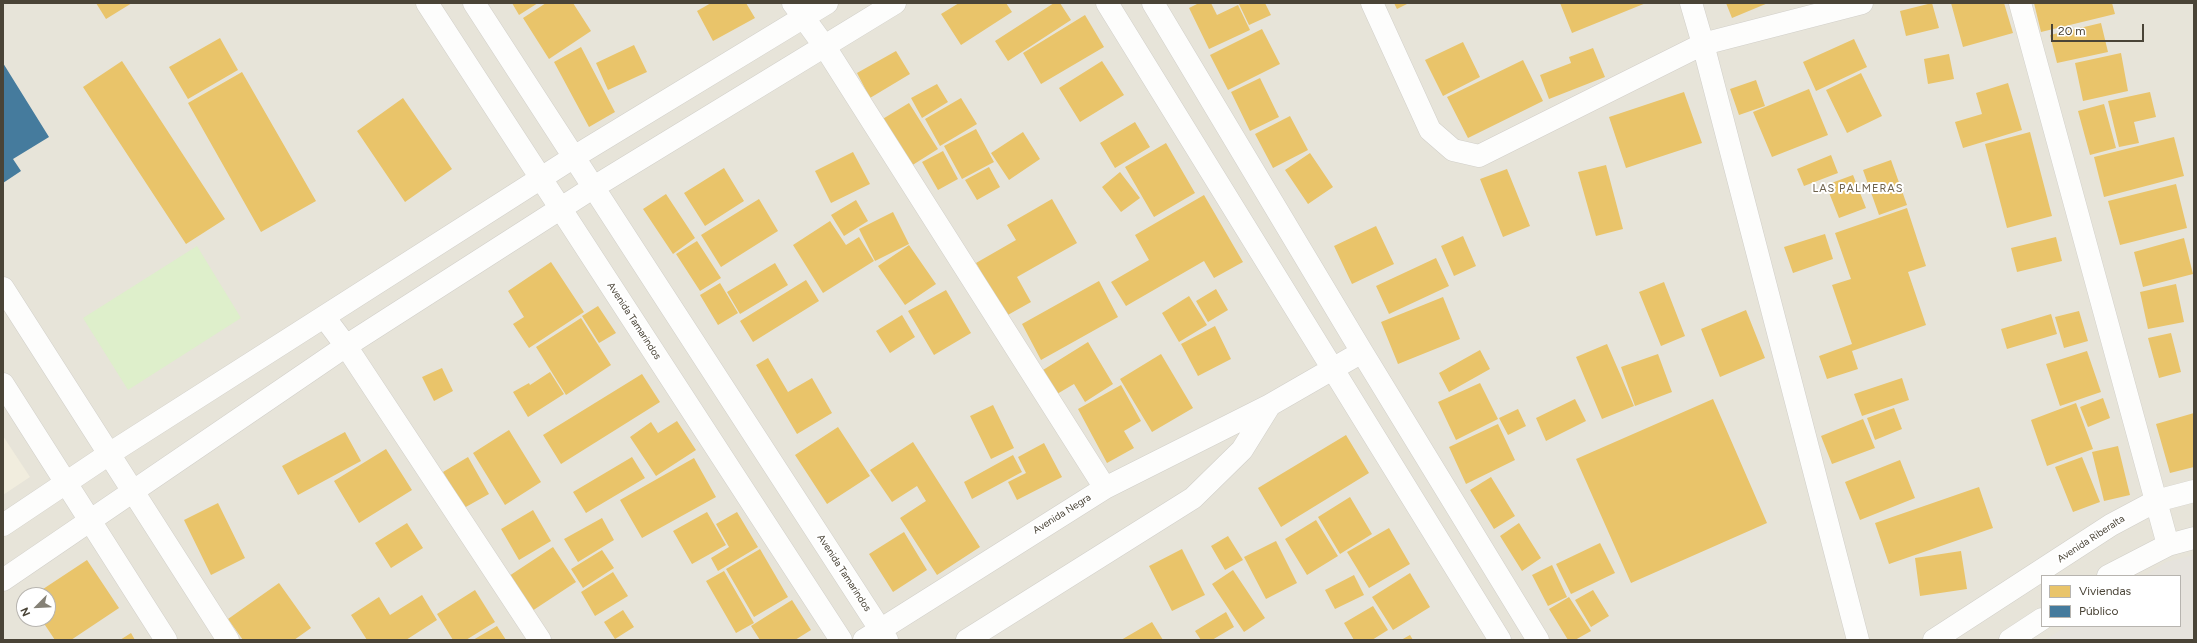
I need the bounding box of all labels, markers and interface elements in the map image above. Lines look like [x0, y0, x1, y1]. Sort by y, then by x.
scale bar [2053, 16, 2146, 42]
text: 20 m [2058, 24, 2086, 38]
district label: LAS PALMERAS [1812, 182, 1904, 196]
street label: Avenida Tamarindos [605, 280, 663, 362]
street label: Avenida Negra [1031, 491, 1093, 537]
street label: Avenida Riberalta [2055, 513, 2127, 565]
street label: Avenida Tamarindos [815, 532, 873, 614]
legend [2041, 575, 2181, 627]
text: Viviendas [2079, 584, 2131, 598]
north arrow [16, 587, 56, 627]
text: Público [2079, 604, 2119, 618]
text: N [18, 605, 33, 618]

